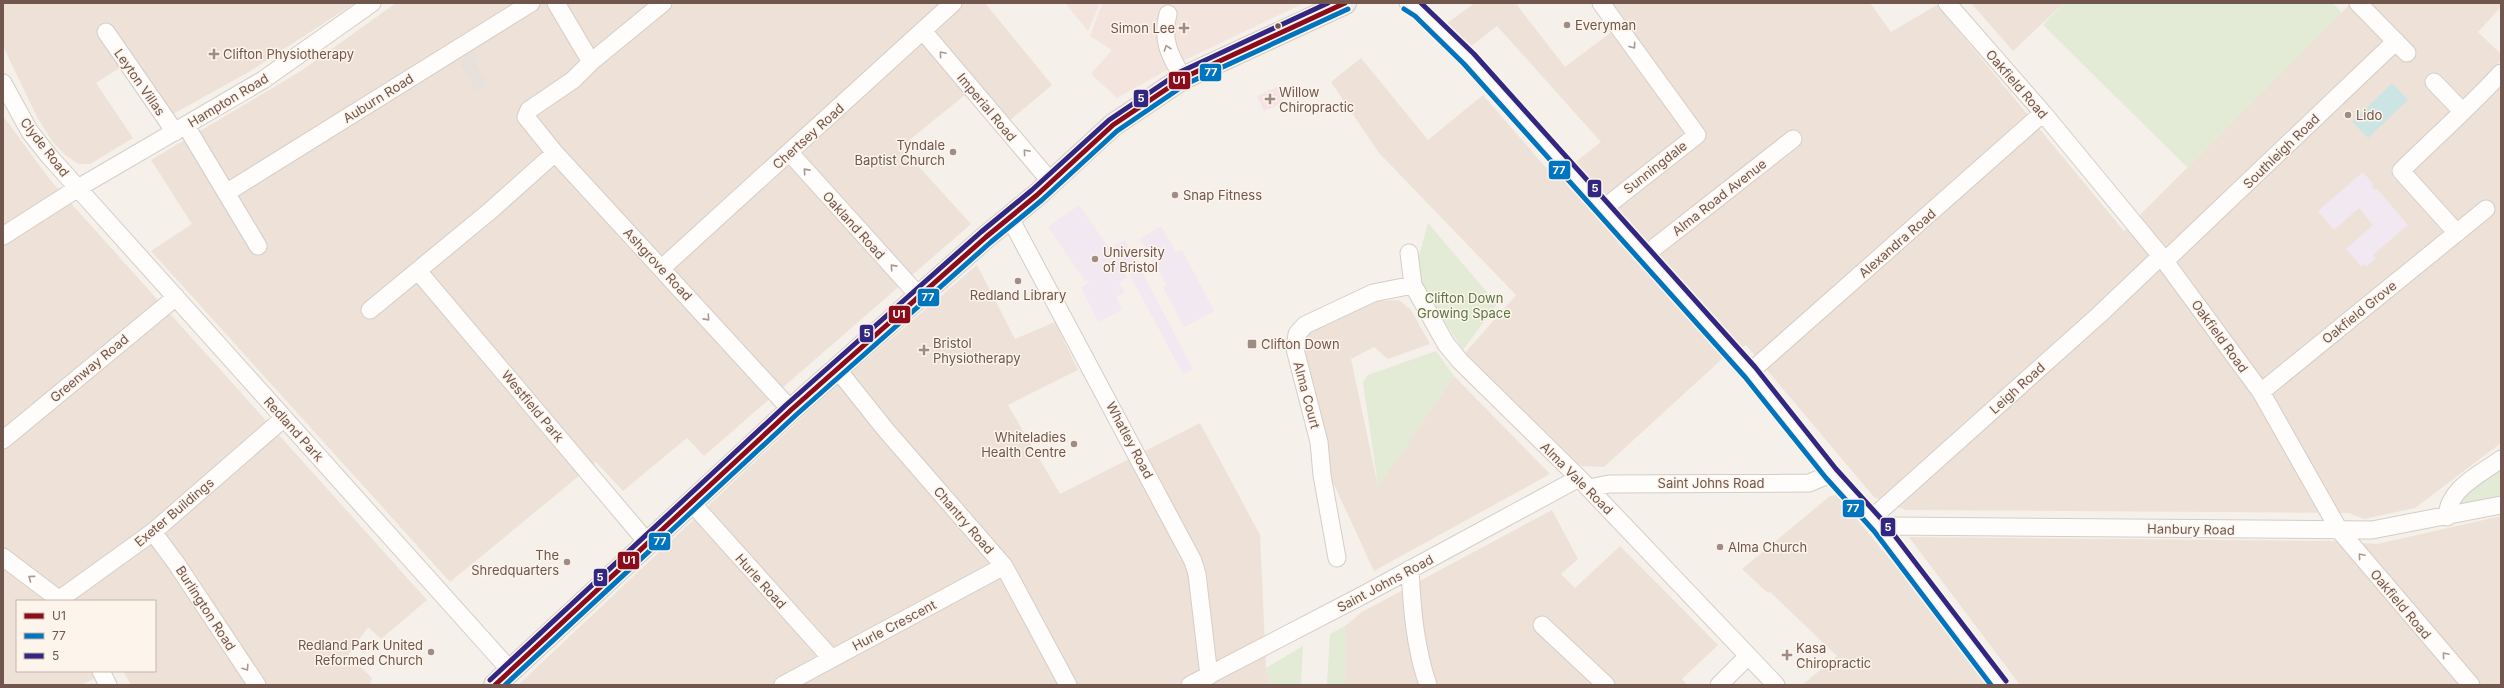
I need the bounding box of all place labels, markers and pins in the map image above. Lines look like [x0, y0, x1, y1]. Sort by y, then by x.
place label: Everyman [1575, 17, 1636, 33]
place label: Simon Lee [1110, 20, 1175, 36]
marker: Everyman [1562, 20, 1572, 30]
unlabelled marker [1273, 21, 1283, 31]
marker: Simon Lee [1178, 22, 1190, 34]
place label: Clifton Physiotherapy [223, 46, 354, 62]
marker: Clifton Physiotherapy [208, 48, 220, 60]
place label: Willow Chiropractic [1279, 84, 1354, 115]
marker: Willow Chiropractic [1264, 93, 1276, 105]
place label: Lido [2356, 107, 2382, 123]
marker: Lido [2343, 110, 2353, 120]
place label: Tyndale Baptist Church [854, 137, 945, 168]
marker: Tyndale Baptist Church [948, 147, 958, 157]
place label: Snap Fitness [1183, 187, 1262, 203]
marker: Snap Fitness [1170, 190, 1180, 200]
place label: University of Bristol [1103, 244, 1165, 275]
marker: University of Bristol [1090, 254, 1100, 264]
marker: Redland Library [1013, 276, 1023, 286]
place label: Redland Library [970, 287, 1066, 303]
place label: Bristol Physiotherapy [933, 335, 1021, 366]
place label: Clifton Down [1261, 336, 1340, 352]
marker: Clifton Down [1246, 338, 1258, 350]
marker: Bristol Physiotherapy [918, 344, 930, 356]
place label: Whiteladies Health Centre [981, 429, 1066, 460]
marker: Whiteladies Health Centre [1069, 439, 1079, 449]
place label: Alma Church [1728, 539, 1807, 555]
marker: Alma Church [1715, 542, 1725, 552]
place label: The Shredquarters [471, 547, 559, 578]
marker: The Shredquarters [562, 557, 572, 567]
place label: Redland Park United Reformed Church [298, 637, 423, 668]
place label: Kasa Chiropractic [1796, 640, 1871, 671]
marker: Redland Park United Reformed Church [426, 647, 436, 657]
marker: Kasa Chiropractic [1781, 649, 1793, 661]

